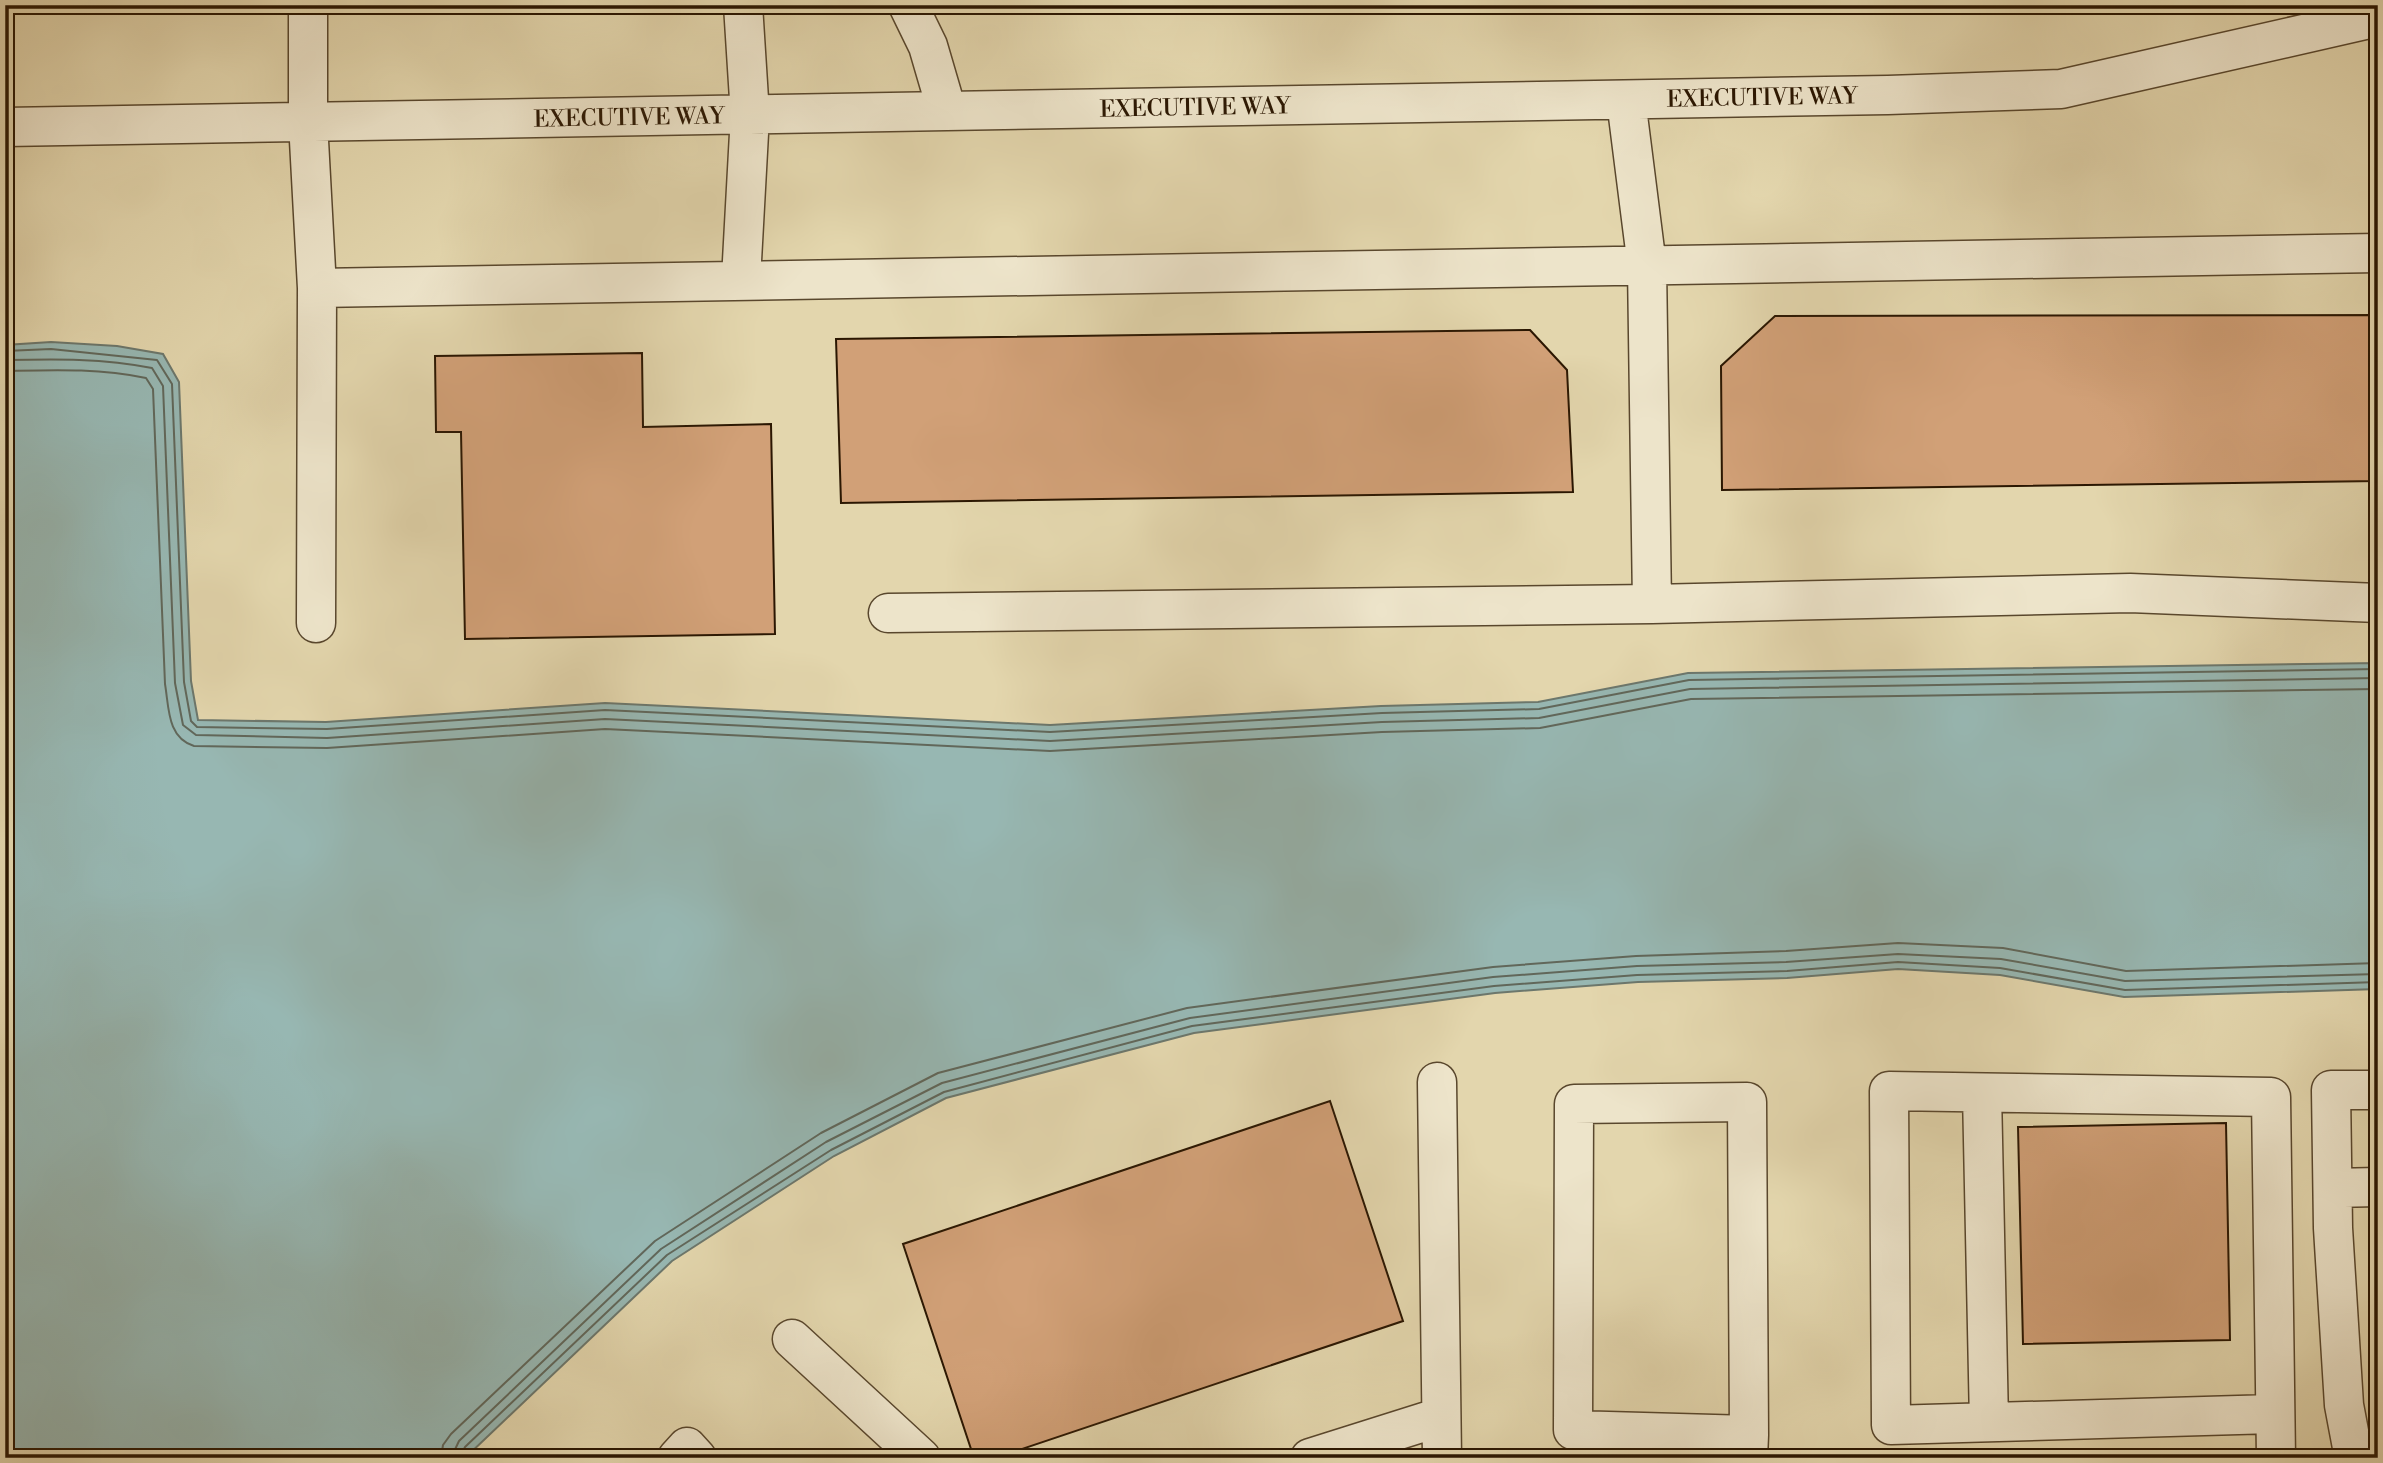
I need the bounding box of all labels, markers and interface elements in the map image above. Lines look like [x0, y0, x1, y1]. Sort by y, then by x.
street label: EXECUTIVE WAY [1666, 82, 1860, 114]
street label: EXECUTIVE WAY [1099, 92, 1293, 124]
street label: EXECUTIVE WAY [533, 102, 727, 134]

